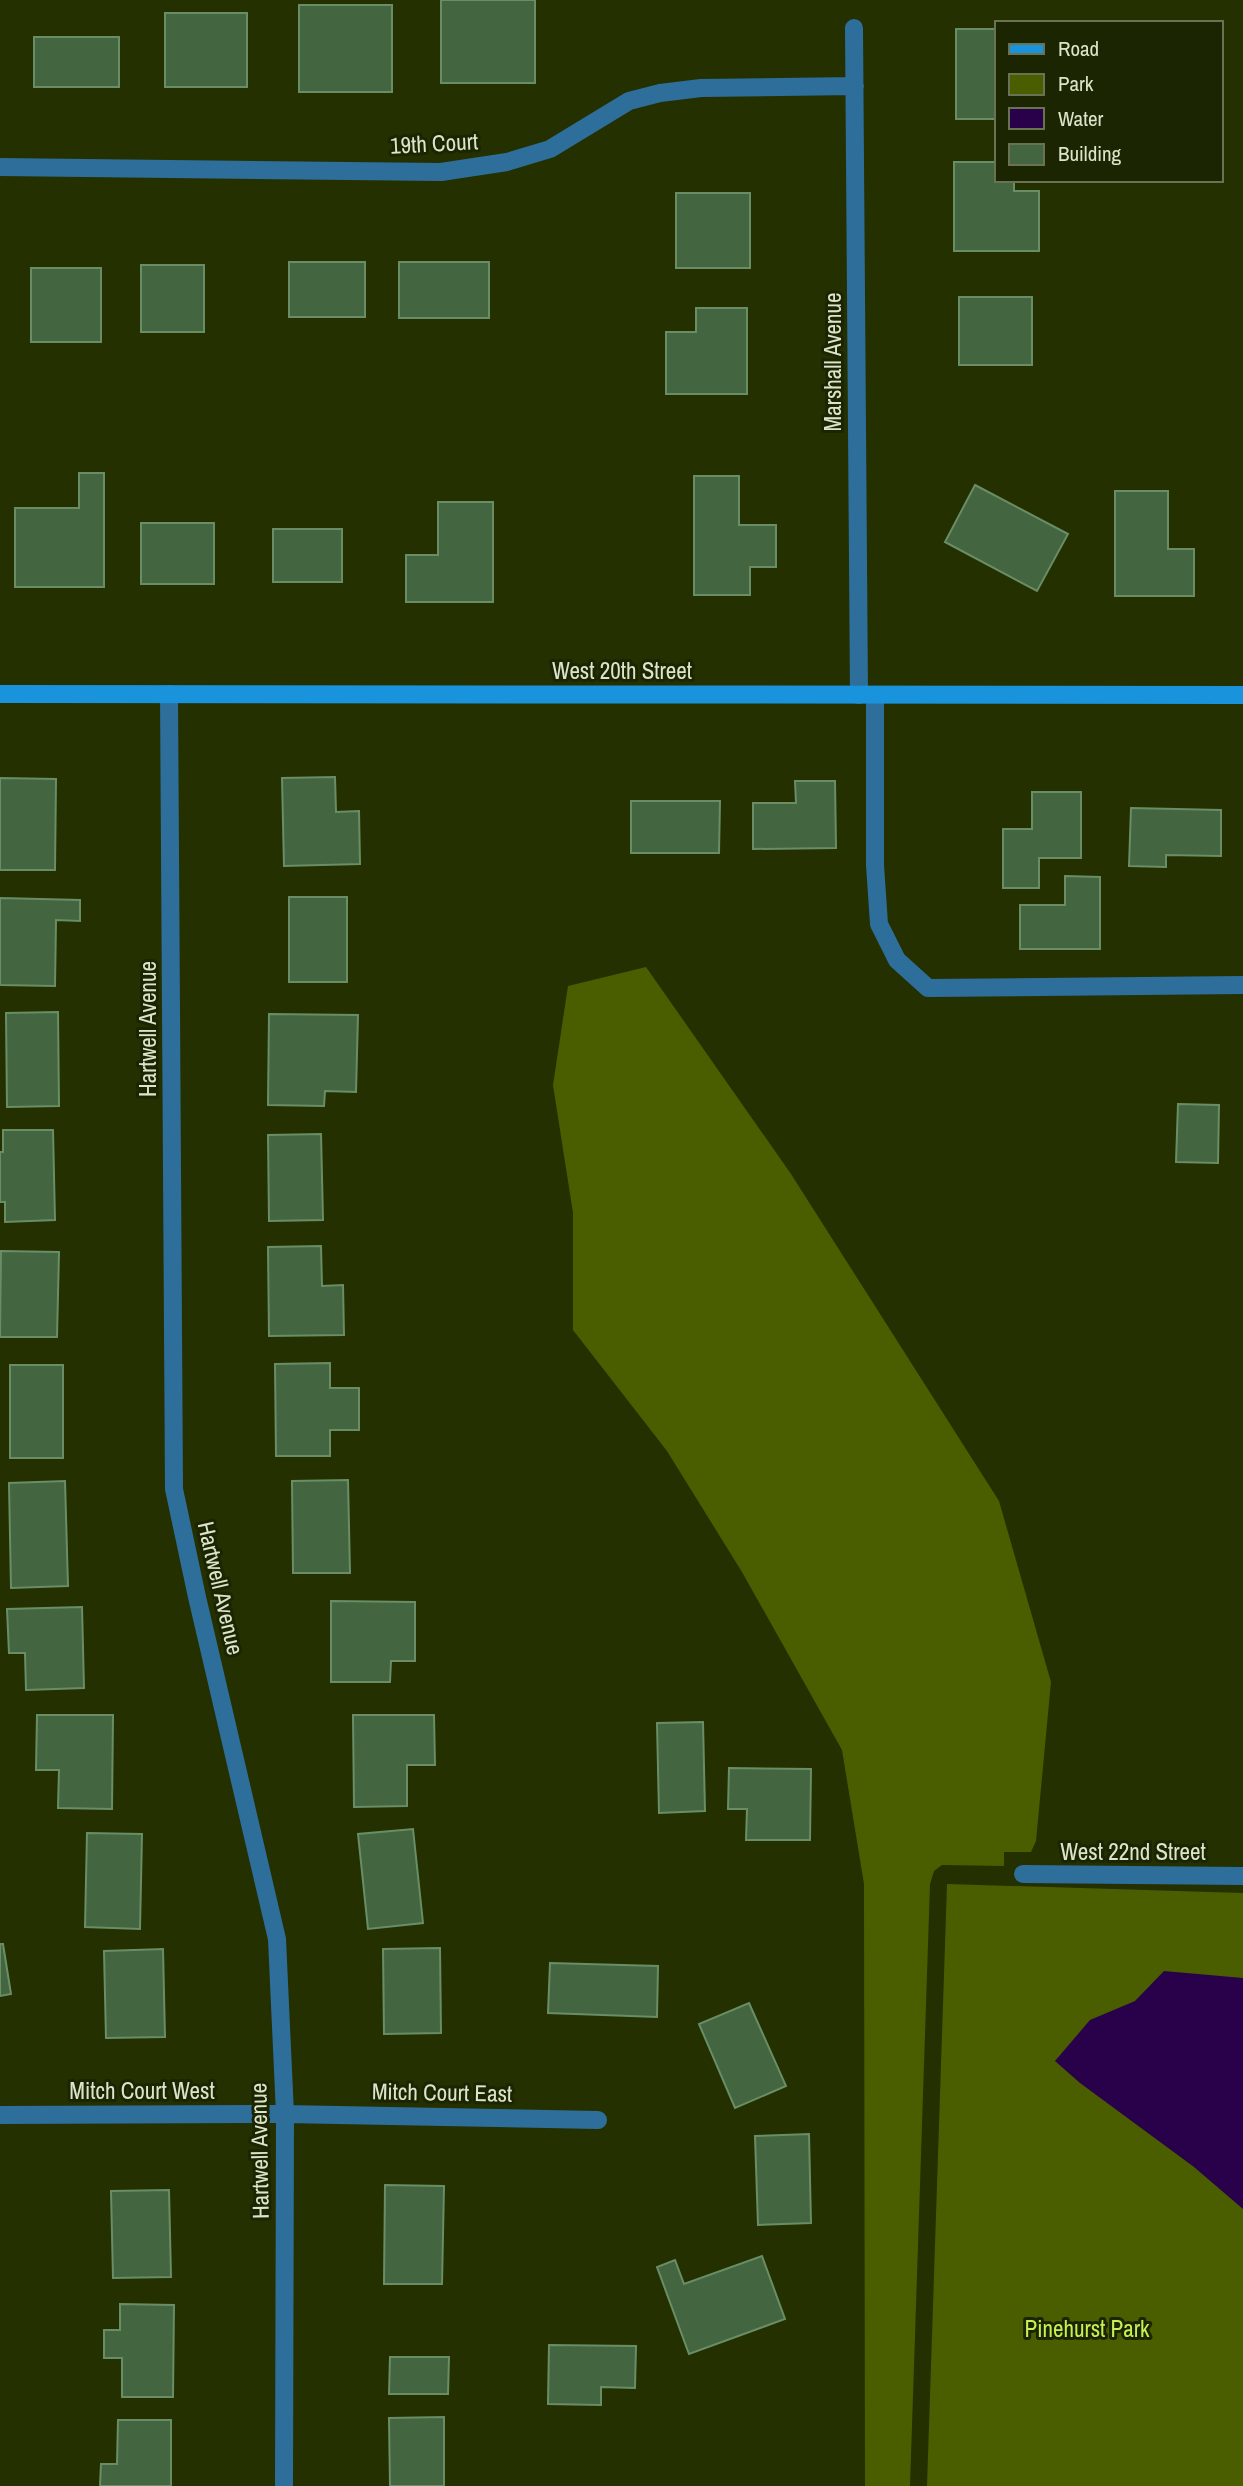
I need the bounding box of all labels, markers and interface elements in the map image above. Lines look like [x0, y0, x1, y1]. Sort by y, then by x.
legend [995, 21, 1222, 182]
text: Road [1058, 34, 1099, 63]
text: Park [1058, 69, 1094, 98]
text: Water [1058, 104, 1104, 133]
street label: 19th Court [389, 125, 479, 161]
text: Building [1058, 139, 1122, 168]
street label: Marshall Avenue [817, 292, 848, 432]
street label: West 20th Street [552, 655, 692, 686]
street label: Hartwell Avenue [132, 961, 163, 1097]
street label: Hartwell Avenue [191, 1518, 251, 1658]
street label: West 22nd Street [1060, 1836, 1206, 1867]
street label: Mitch Court West [69, 2075, 215, 2106]
street label: Mitch Court East [372, 2075, 512, 2109]
street label: Hartwell Avenue [242, 2083, 276, 2219]
park label: Pinehurst Park [1025, 2313, 1150, 2344]

